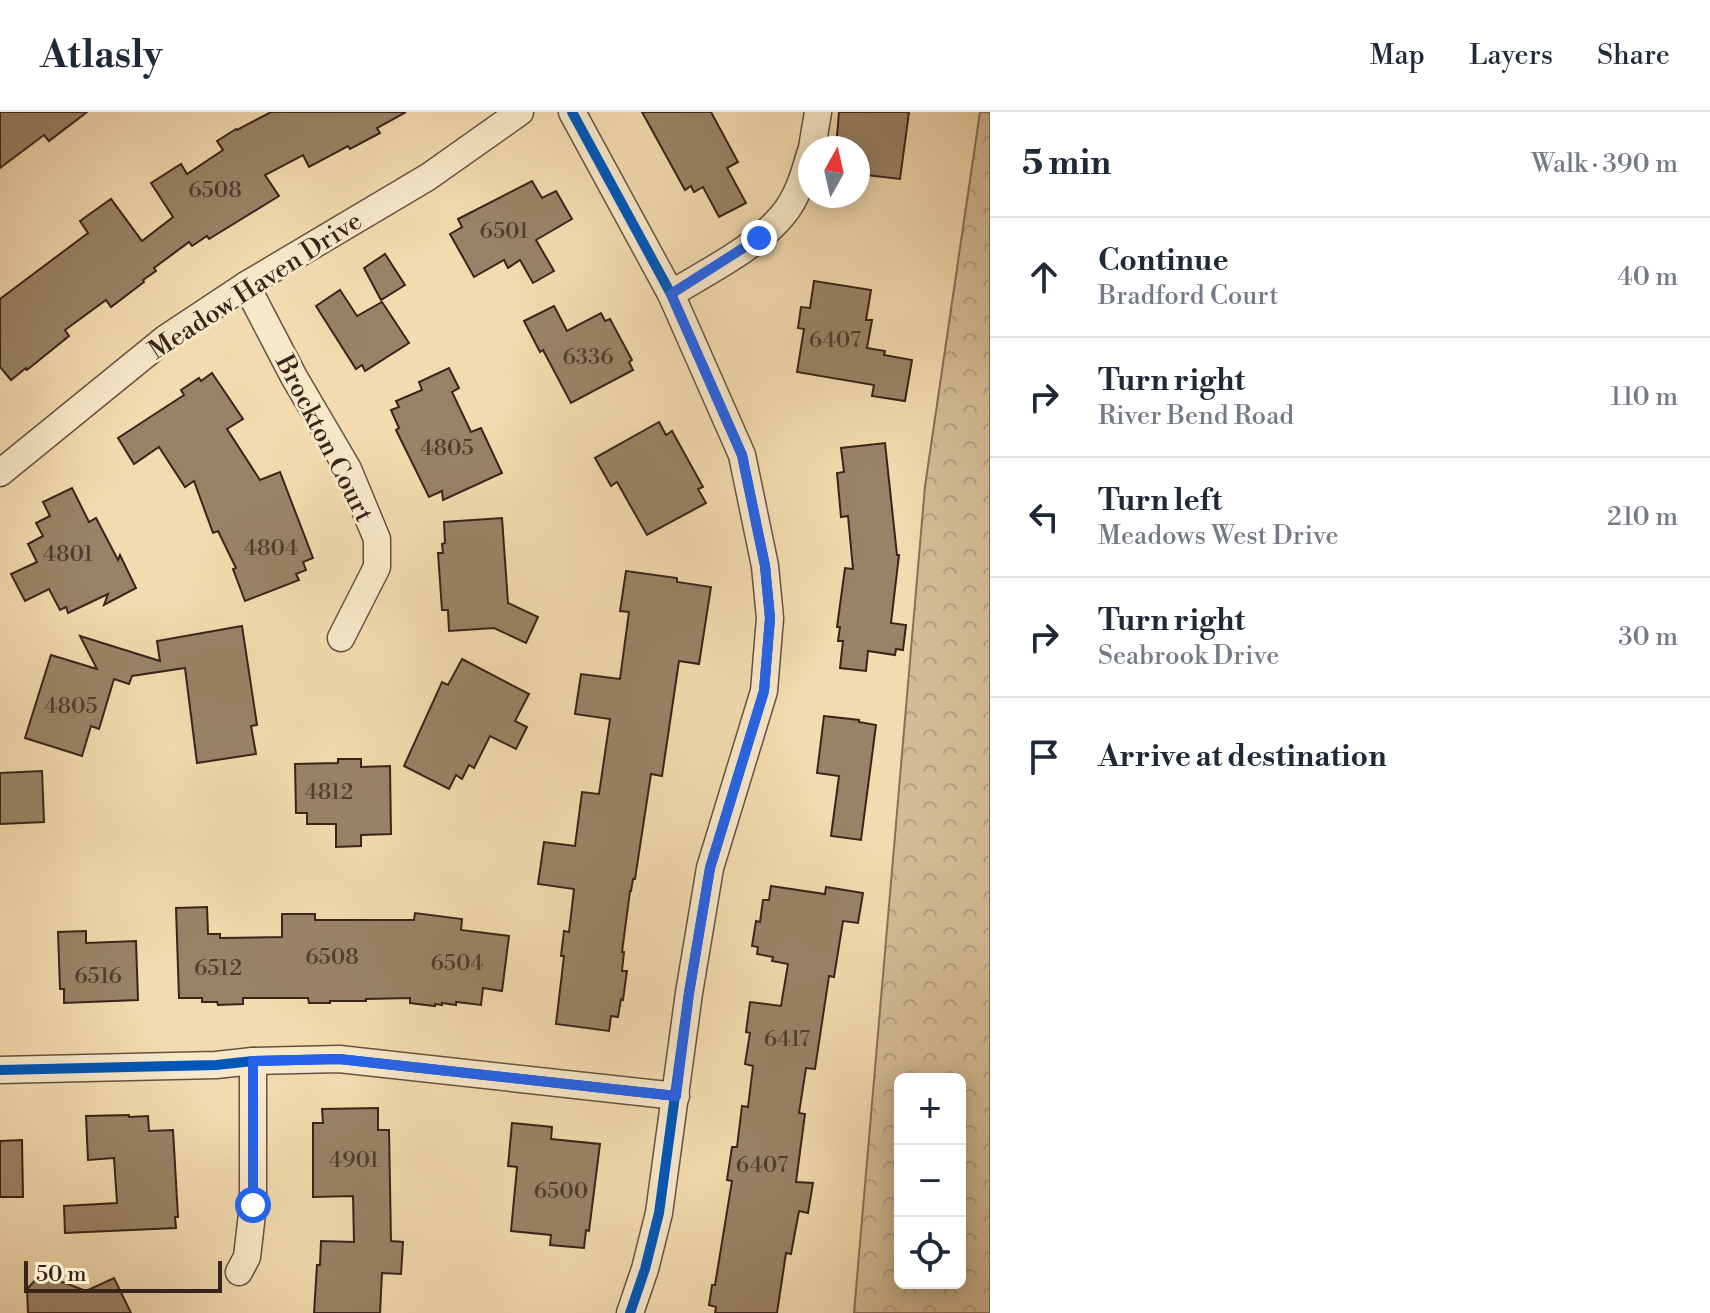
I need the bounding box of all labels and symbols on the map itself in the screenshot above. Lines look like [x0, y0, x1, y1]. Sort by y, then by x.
north arrow [798, 136, 870, 208]
house number: 6508 [188, 177, 242, 204]
street label: Meadow Haven Drive [143, 205, 368, 367]
house number: 6501 [480, 218, 529, 245]
route end [741, 220, 777, 256]
house number: 6407 [809, 327, 861, 354]
house number: 6336 [563, 344, 613, 371]
street label: Brockton Court [268, 349, 380, 527]
house number: 4805 [420, 435, 474, 462]
house number: 4804 [244, 535, 298, 562]
house number: 4801 [43, 541, 93, 568]
house number: 4805 [44, 693, 98, 720]
house number: 4812 [305, 779, 353, 806]
house number: 6508 [305, 944, 359, 971]
house number: 6504 [430, 950, 484, 977]
house number: 6512 [194, 955, 242, 982]
house number: 6516 [74, 963, 122, 990]
house number: 6417 [764, 1026, 810, 1053]
house number: 4901 [329, 1147, 379, 1174]
house number: 6407 [736, 1152, 788, 1179]
house number: 6500 [534, 1178, 588, 1205]
route start [235, 1187, 271, 1223]
scale bar [24, 1257, 222, 1293]

